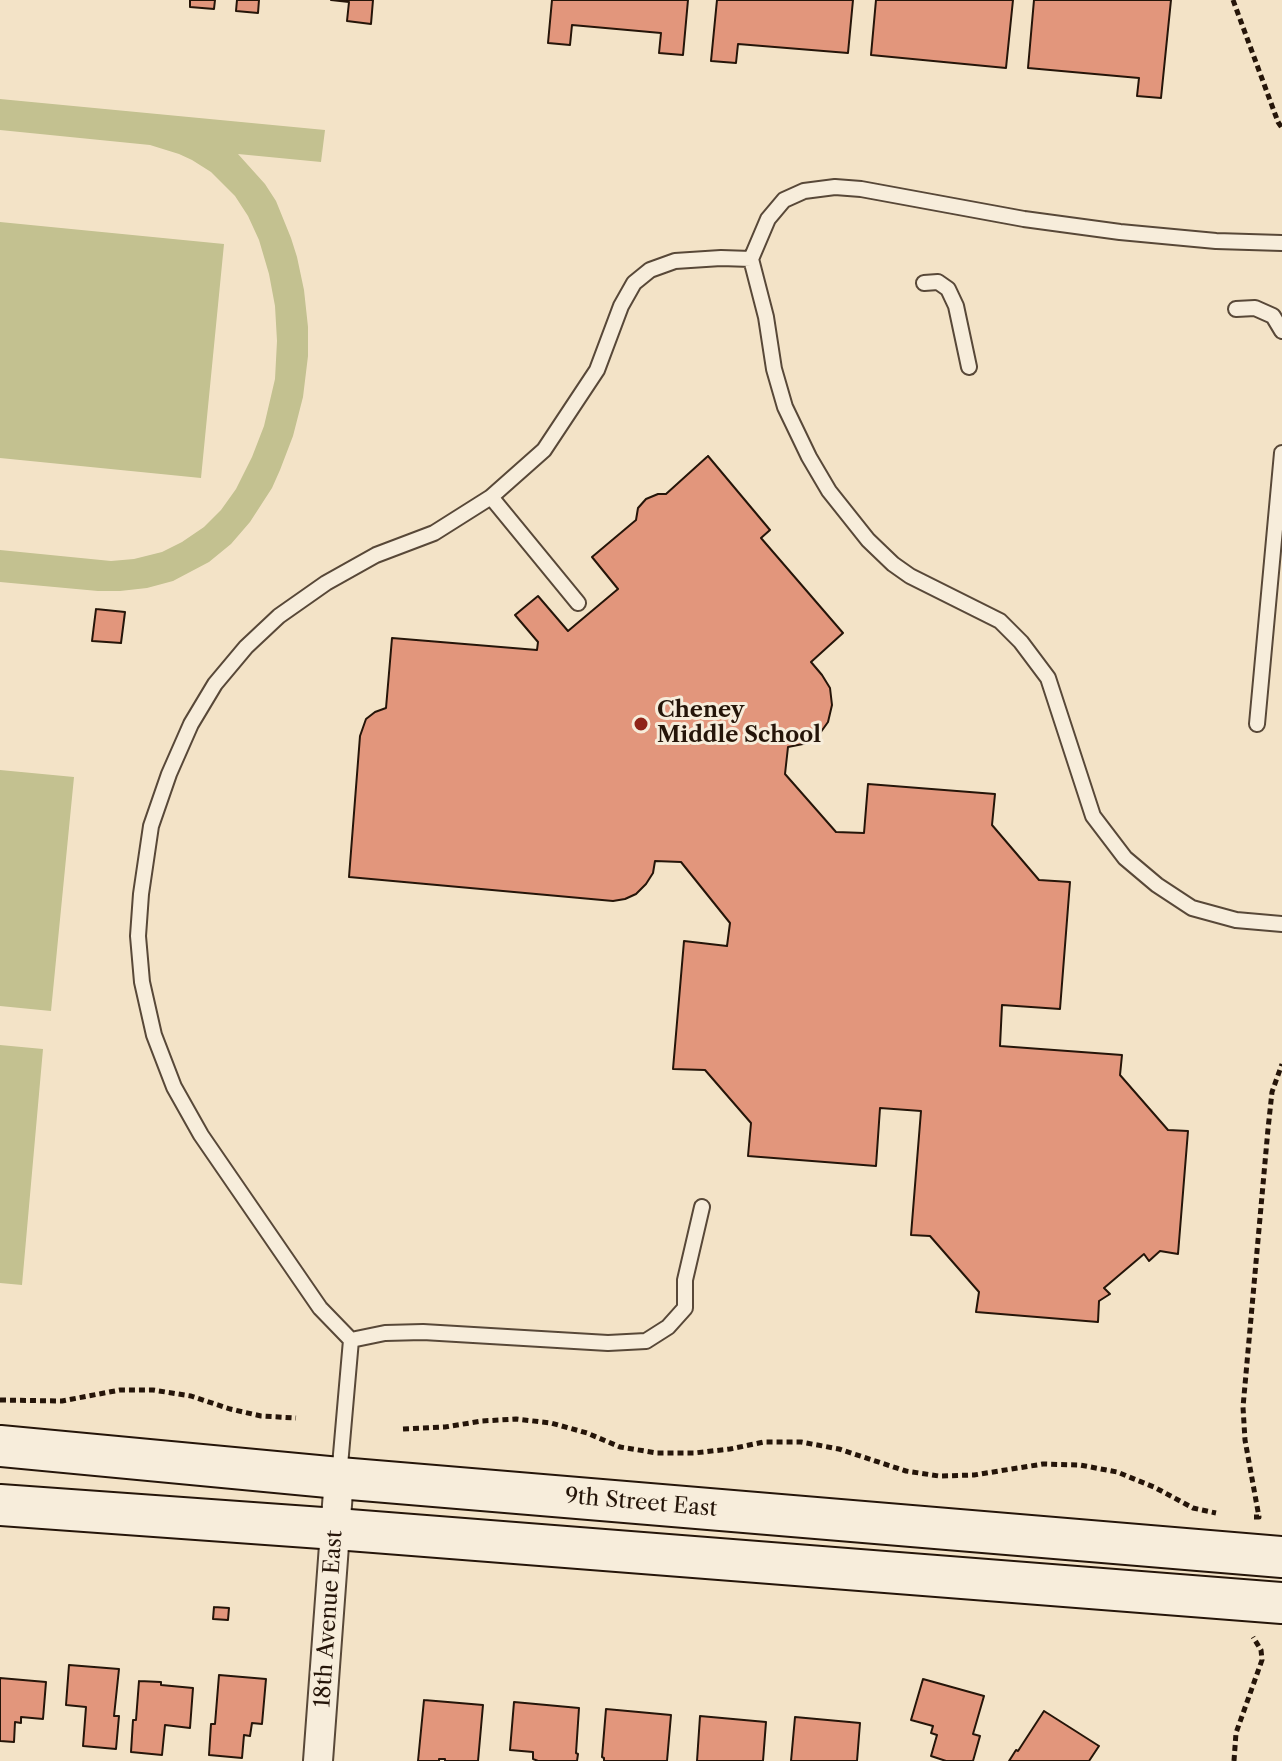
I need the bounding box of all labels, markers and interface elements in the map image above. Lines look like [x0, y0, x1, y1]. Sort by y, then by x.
place label: Cheney Middle School [657, 698, 821, 750]
marker: Cheney Middle School [632, 715, 650, 733]
street label: 9th Street East [564, 1483, 718, 1523]
street label: 18th Avenue East [310, 1529, 348, 1709]

